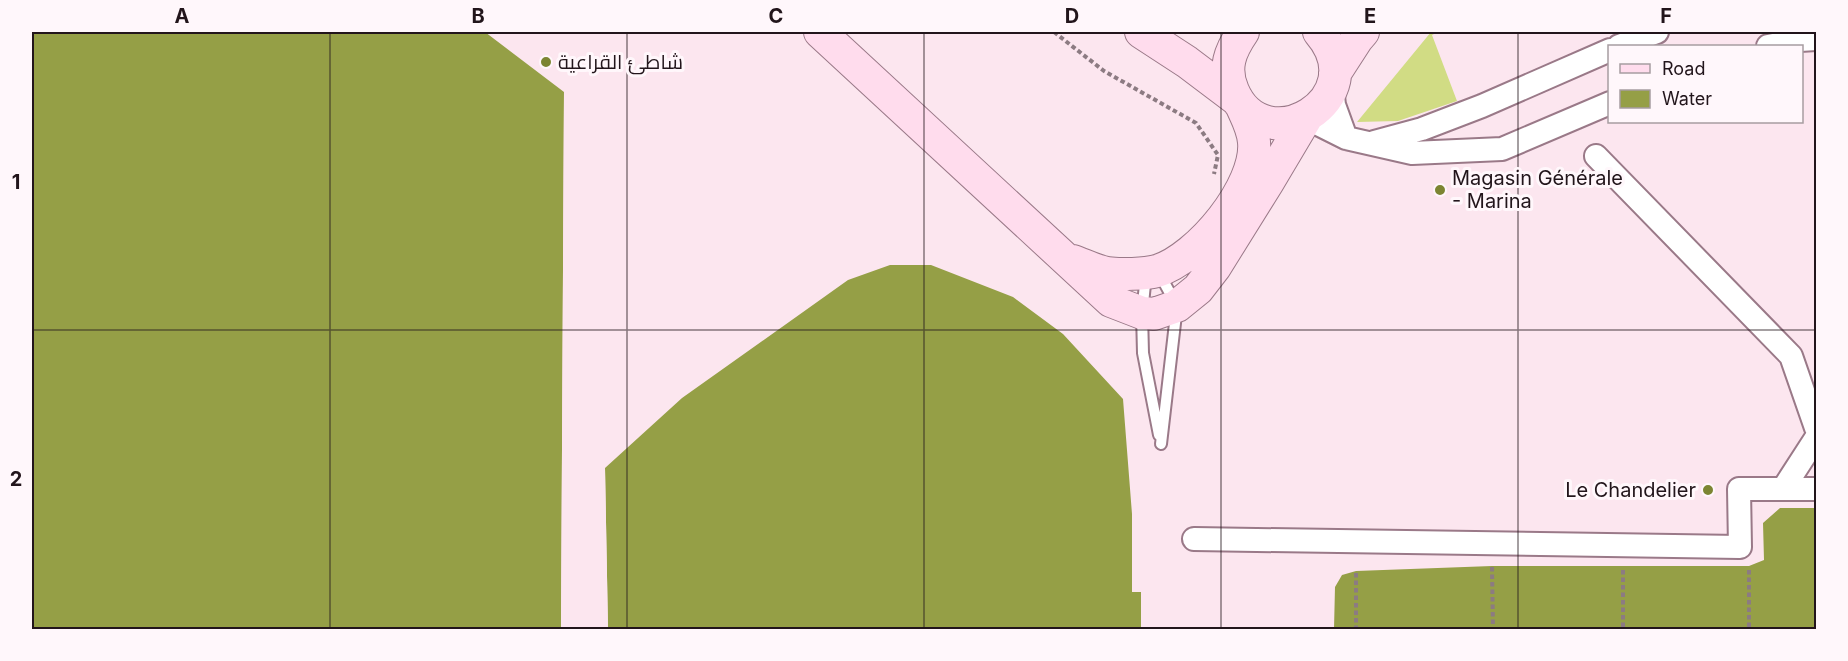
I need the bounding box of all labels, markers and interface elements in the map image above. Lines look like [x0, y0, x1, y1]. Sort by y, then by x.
text: A [175, 4, 190, 28]
text: B [471, 4, 485, 28]
text: C [769, 4, 783, 28]
text: D [1065, 4, 1079, 28]
text: E [1364, 4, 1376, 28]
text: F [1660, 4, 1672, 28]
legend [1608, 45, 1803, 123]
place label: شاطئ القراعية [558, 50, 683, 75]
marker: شاطئ القراعية [539, 55, 553, 69]
text: Road [1662, 58, 1705, 79]
text: Water [1662, 88, 1712, 109]
place label: Magasin Générale - Marina [1452, 166, 1623, 213]
text: 1 [12, 170, 20, 194]
marker: Magasin Générale - Marina [1433, 183, 1447, 197]
text: 2 [10, 467, 22, 491]
place label: Le Chandelier [1565, 478, 1696, 502]
marker: Le Chandelier [1701, 483, 1715, 497]

